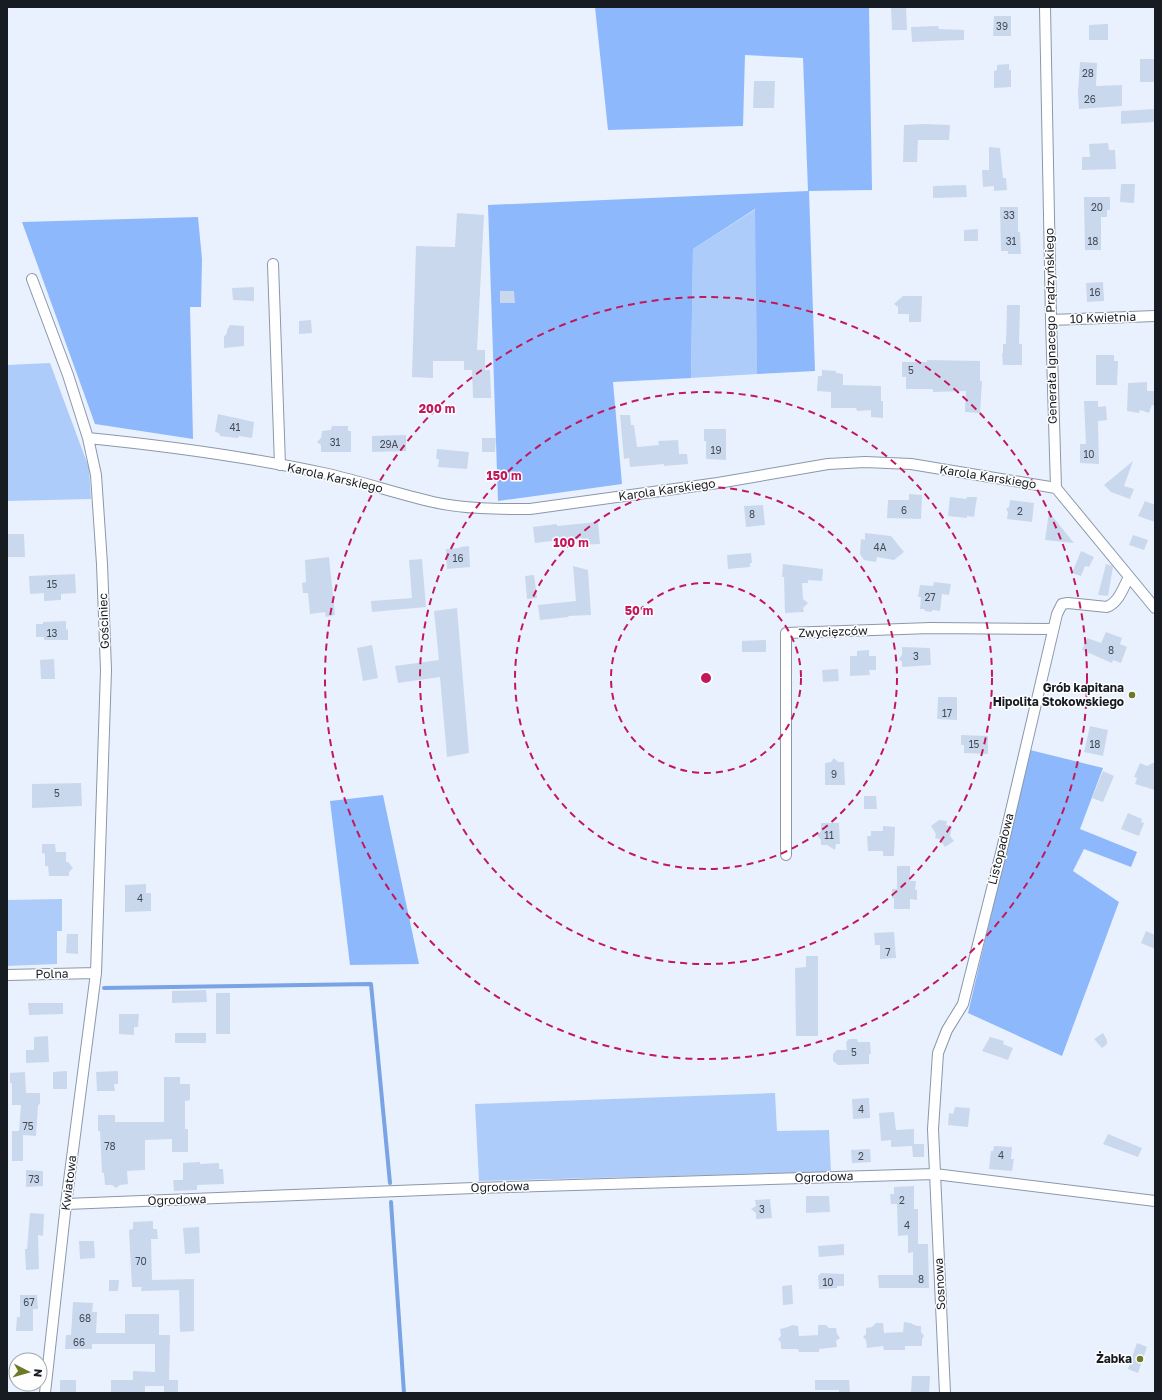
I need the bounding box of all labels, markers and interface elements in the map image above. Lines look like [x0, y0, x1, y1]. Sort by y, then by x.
house number: 39 [996, 20, 1008, 32]
house number: 28 [1082, 67, 1094, 79]
house number: 26 [1084, 93, 1096, 105]
house number: 20 [1091, 201, 1103, 213]
house number: 33 [1003, 209, 1015, 221]
street label: Generała Ignacego Prądzyńskiego [1041, 228, 1060, 424]
house number: 31 [1006, 235, 1016, 247]
house number: 18 [1088, 235, 1098, 247]
house number: 16 [1090, 286, 1100, 298]
street label: 10 Kwietnia [1070, 309, 1136, 326]
house number: 5 [908, 364, 914, 376]
text: 200 m [419, 401, 455, 416]
house number: 41 [230, 421, 241, 433]
house number: 31 [330, 436, 340, 448]
house number: 29A [380, 438, 399, 450]
house number: 19 [711, 444, 721, 456]
house number: 10 [1083, 448, 1095, 460]
street label: Karola Karskiego [286, 459, 384, 496]
street label: Karola Karskiego [939, 461, 1038, 492]
text: 150 m [487, 468, 521, 483]
street label: Karola Karskiego [617, 475, 716, 504]
house number: 6 [901, 504, 907, 516]
house number: 2 [1017, 505, 1023, 517]
house number: 8 [749, 508, 755, 520]
text: 100 m [553, 535, 589, 550]
house number: 4A [874, 541, 887, 553]
house number: 16 [453, 552, 463, 564]
house number: 15 [47, 578, 58, 590]
house number: 27 [924, 591, 936, 603]
street label: Gościniec [95, 592, 112, 649]
text: 50 m [625, 603, 653, 618]
street label: Zwycięzców [798, 623, 868, 640]
house number: 13 [47, 627, 57, 639]
house number: 8 [1108, 644, 1114, 656]
house number: 3 [913, 650, 919, 662]
centre of rings [699, 671, 713, 685]
place label: Grób kapitana Hipolita Stokowskiego [993, 680, 1124, 709]
marker: Grób kapitana Hipolita Stokowskiego [1127, 690, 1137, 700]
house number: 17 [942, 707, 952, 719]
house number: 15 [969, 738, 980, 750]
house number: 18 [1090, 738, 1100, 750]
house number: 9 [831, 768, 837, 780]
house number: 5 [54, 787, 60, 799]
street label: Listopadowa [984, 812, 1017, 886]
house number: 11 [824, 829, 834, 841]
house number: 4 [137, 892, 143, 904]
house number: 7 [885, 946, 891, 958]
street label: Polna [35, 966, 69, 981]
house number: 5 [851, 1046, 857, 1058]
house number: 4 [858, 1103, 864, 1115]
house number: 75 [22, 1120, 34, 1132]
house number: 78 [104, 1140, 116, 1152]
house number: 4 [998, 1149, 1004, 1161]
house number: 2 [858, 1150, 864, 1162]
street label: Kwiatowa [58, 1154, 79, 1211]
street label: Ogrodowa [794, 1168, 854, 1185]
house number: 73 [28, 1173, 40, 1185]
street label: Ogrodowa [470, 1178, 530, 1195]
street label: Ogrodowa [147, 1191, 207, 1208]
house number: 2 [899, 1194, 905, 1206]
house number: 3 [759, 1203, 765, 1215]
house number: 4 [904, 1219, 910, 1231]
house number: 70 [135, 1255, 147, 1267]
street label: Sosnowa [931, 1258, 948, 1310]
house number: 8 [918, 1273, 924, 1285]
house number: 10 [822, 1276, 834, 1288]
house number: 67 [23, 1296, 35, 1308]
house number: 68 [79, 1312, 91, 1324]
house number: 66 [73, 1336, 85, 1348]
place label: Żabka [1096, 1351, 1132, 1366]
north arrow [8, 1352, 48, 1392]
marker: Żabka [1135, 1354, 1145, 1364]
text: N [32, 1368, 45, 1378]

